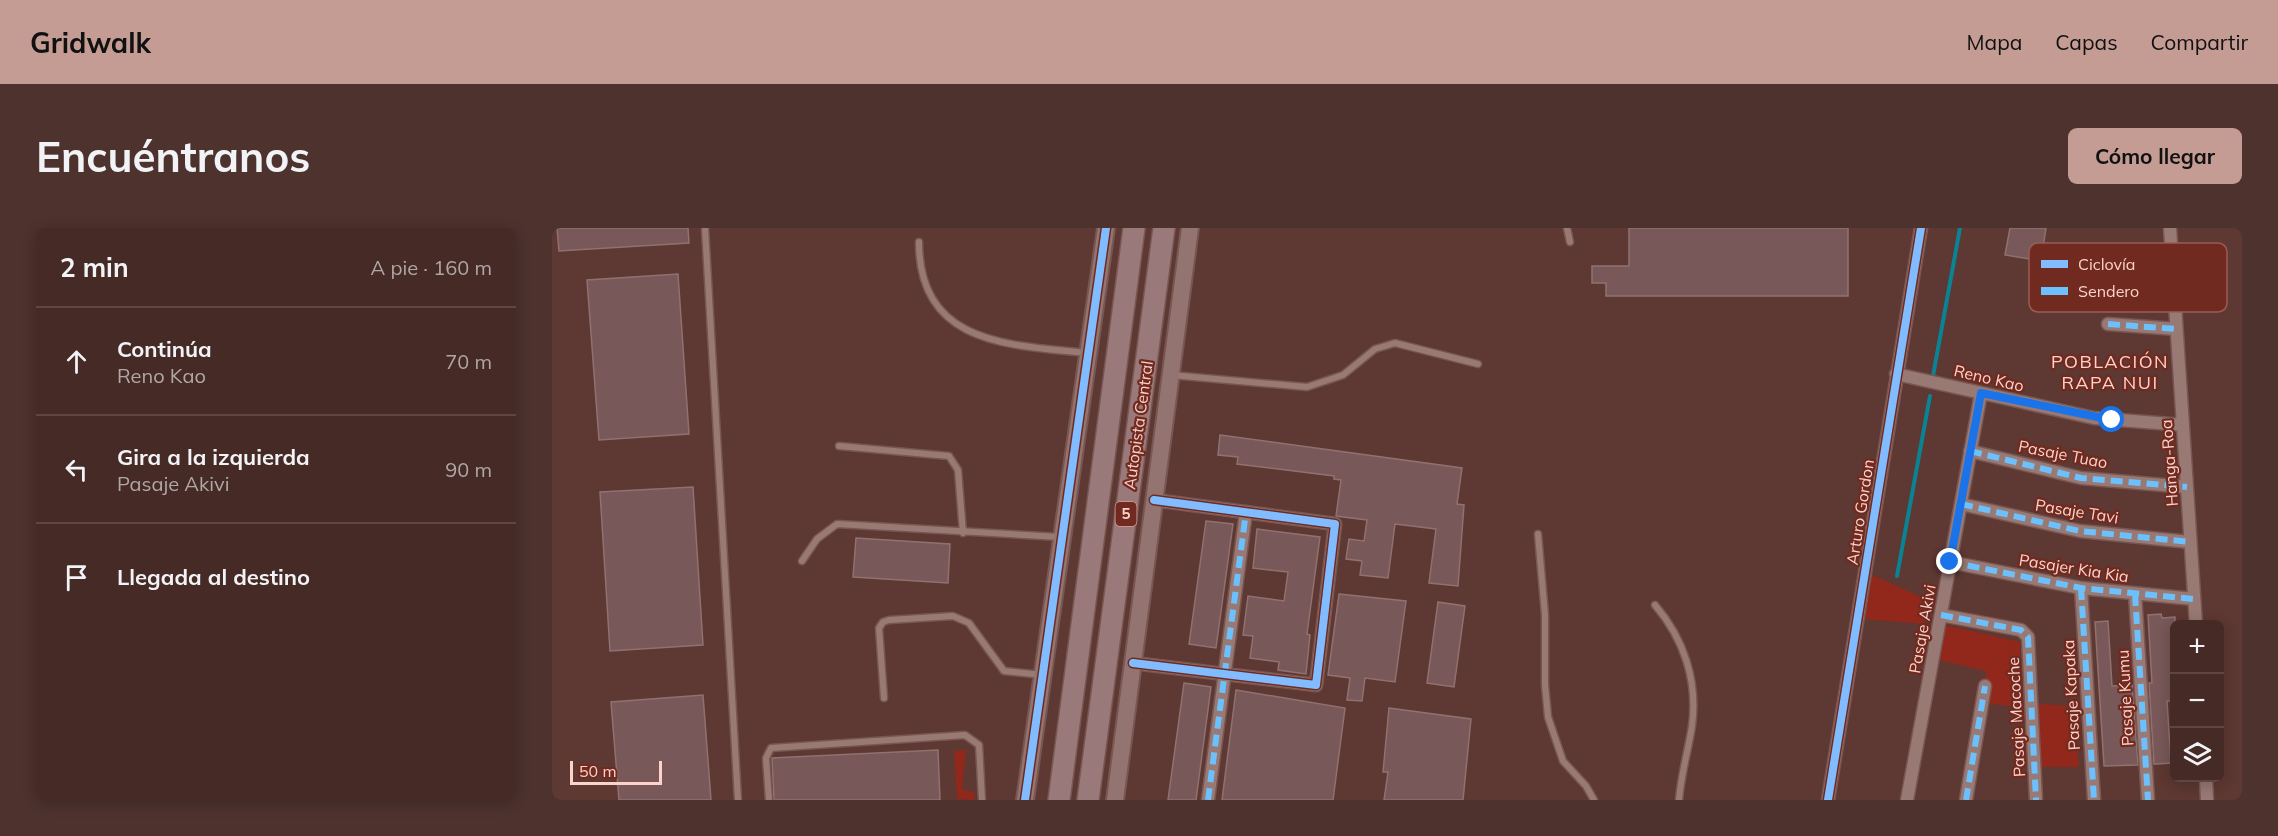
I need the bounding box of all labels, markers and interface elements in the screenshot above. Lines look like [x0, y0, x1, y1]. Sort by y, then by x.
text: Gridwalk [30, 25, 151, 60]
text: Mapa [1967, 29, 2022, 55]
text: Capas [2055, 29, 2118, 55]
text: Compartir [2151, 29, 2248, 55]
button: Cómo llegar [2068, 128, 2242, 184]
text: Encuéntranos [36, 130, 310, 183]
legend [2029, 243, 2227, 312]
text: 2 min [60, 251, 129, 284]
text: Ciclovía [2078, 254, 2135, 274]
text: A pie · 160 m [371, 255, 492, 280]
text: Sendero [2078, 281, 2139, 301]
text: Continúa [117, 335, 212, 363]
icon: ahead [60, 345, 93, 378]
text: 70 m [445, 349, 492, 374]
district label: POBLACIÓN RAPA NUI [2051, 350, 2169, 394]
street label: Autopista Central [1119, 359, 1157, 491]
street label: Reno Kao [1952, 360, 2026, 396]
text: Reno Kao [117, 363, 206, 388]
route start [2098, 406, 2124, 432]
street label: Hanga-Roa [2156, 419, 2182, 507]
street label: Pasaje Tuao [2017, 436, 2109, 472]
text: Gira a la izquierda [117, 443, 310, 471]
icon: left [60, 453, 93, 486]
text: 90 m [445, 457, 492, 482]
street label: Arturo Gordon [1842, 458, 1878, 566]
text: Pasaje Akivi [117, 471, 229, 496]
street label: Pasaje Tavi [2034, 495, 2120, 527]
road number: 5 [1116, 502, 1136, 526]
route end [1936, 548, 1962, 574]
street label: Pasajer Kia Kia [2018, 549, 2130, 587]
icon: arrive [60, 561, 93, 594]
text: Llegada al destino [117, 563, 310, 591]
street label: Pasaje Akivi [1904, 583, 1940, 675]
map controls [2170, 620, 2224, 782]
button: + [2170, 620, 2224, 674]
street label: Pasaje Kapaka [2058, 639, 2084, 751]
street label: Pasaje Kumu [2112, 649, 2138, 747]
street label: Pasaje Macoche [2003, 657, 2029, 777]
button: − [2170, 674, 2224, 728]
button: layers [2170, 728, 2224, 782]
scale bar [570, 758, 662, 786]
text: 50 m [579, 761, 616, 781]

